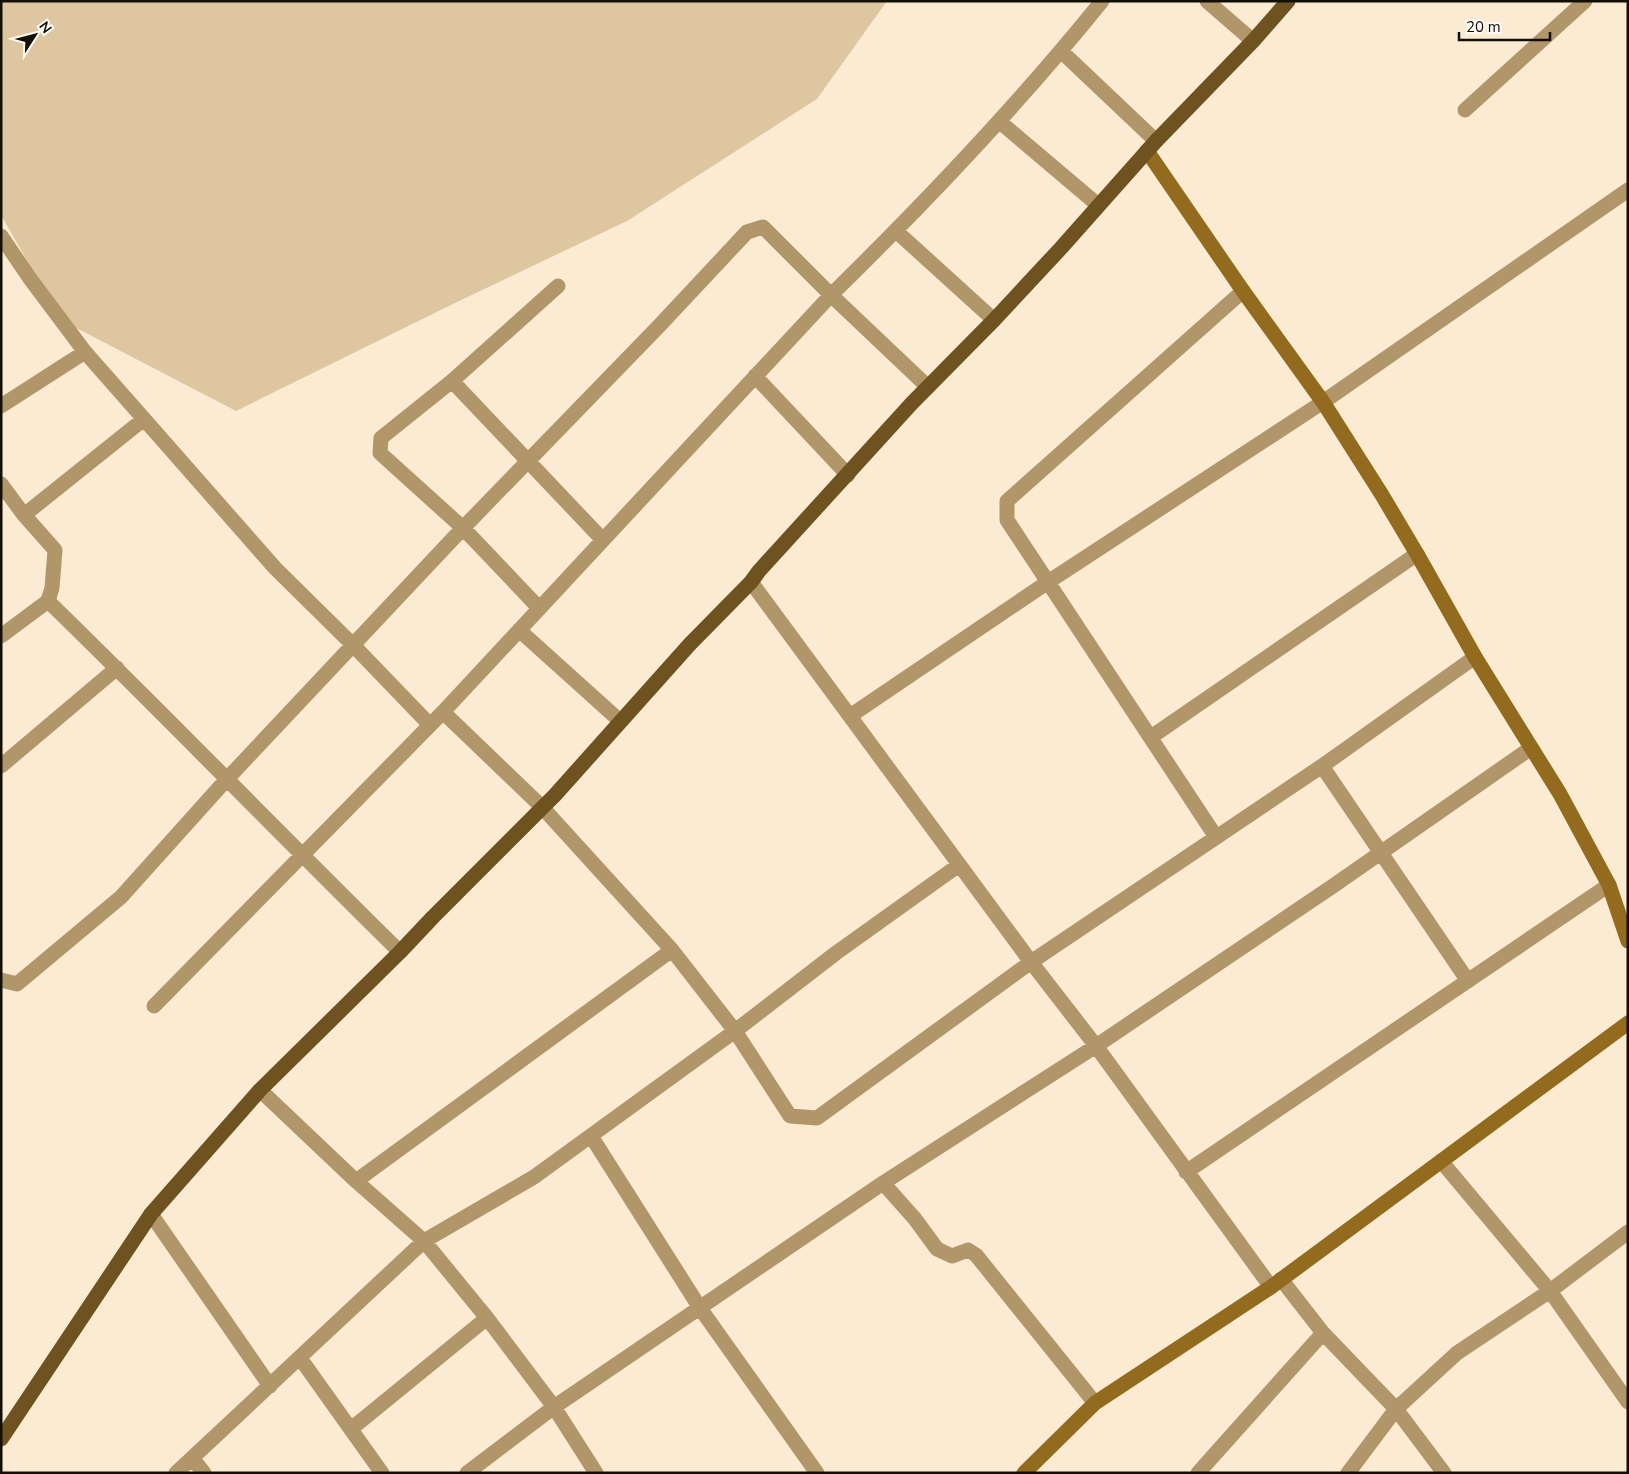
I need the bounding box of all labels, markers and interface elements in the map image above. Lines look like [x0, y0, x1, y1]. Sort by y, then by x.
north arrow [10, 10, 60, 60]
scale bar [1459, 10, 1550, 42]
text: 20 m [1466, 17, 1501, 37]
text: N [34, 18, 56, 37]

